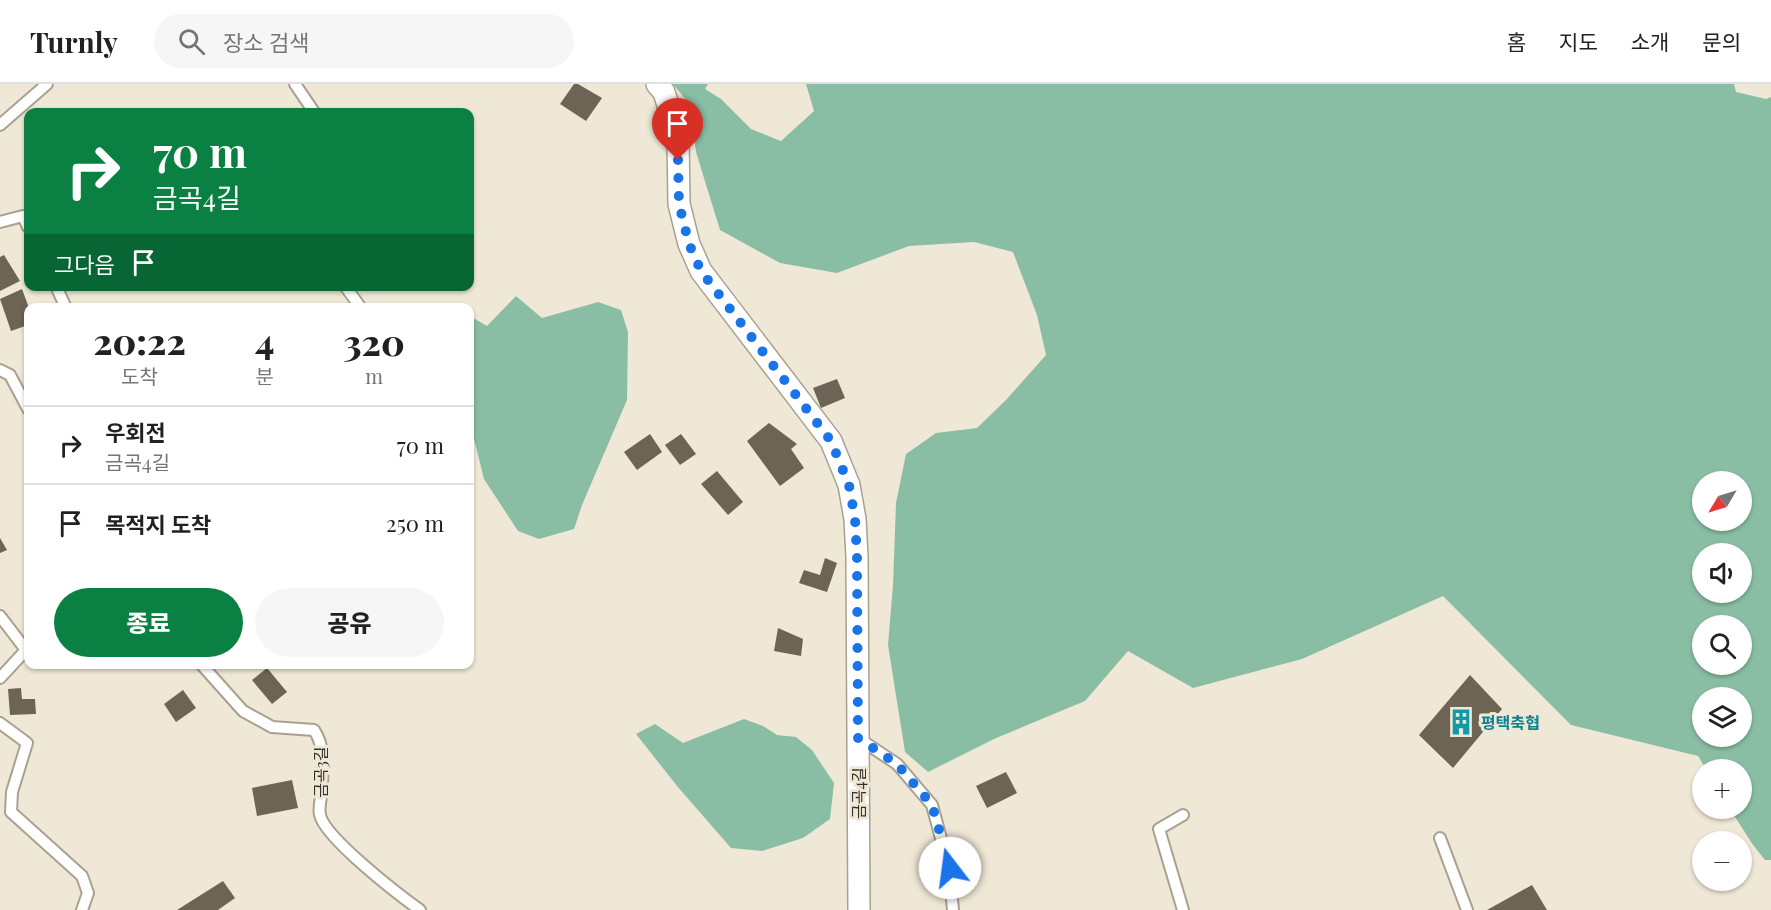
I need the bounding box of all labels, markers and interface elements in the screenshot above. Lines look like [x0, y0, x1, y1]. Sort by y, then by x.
search box [154, 14, 574, 68]
text: Turnly [30, 23, 118, 60]
icon: search [175, 25, 208, 58]
text: 장소 검색 [223, 27, 309, 57]
text: 홈 [1507, 27, 1526, 55]
text: 지도 [1559, 27, 1598, 55]
text: 소개 [1631, 27, 1669, 55]
text: 문의 [1702, 27, 1741, 55]
pin [652, 98, 703, 160]
icon: arrive [661, 107, 694, 140]
text: 70 m [153, 123, 247, 179]
icon: right [54, 132, 132, 210]
text: 금곡4길 [153, 179, 241, 215]
icon: arrive [127, 246, 160, 279]
text: 그다음 [54, 249, 115, 279]
text: 20:22 [93, 316, 186, 364]
text: 4 [255, 316, 274, 364]
text: 320 [344, 317, 405, 365]
text: 도착 [121, 362, 158, 389]
text: 분 [256, 362, 274, 389]
text: m [365, 362, 383, 389]
text: 우회전 [105, 417, 166, 447]
icon: right [54, 429, 87, 462]
text: 70 m [397, 430, 444, 460]
text: 금곡4길 [105, 448, 170, 475]
north arrow [1692, 471, 1752, 531]
map controls [1692, 471, 1752, 891]
icon: arrive [54, 507, 87, 540]
text: 250 m [386, 508, 444, 538]
text: 목적지 도착 [105, 509, 211, 539]
button: sound [1692, 543, 1752, 603]
button: 종료 [54, 588, 243, 657]
button: 공유 [255, 588, 444, 657]
button: search [1692, 615, 1752, 675]
button: layers [1692, 687, 1752, 747]
building icon: 평택축협 [1446, 707, 1476, 737]
place label: 평택축협 [1481, 712, 1540, 733]
street label: 금곡3길 [310, 746, 331, 798]
button: + [1692, 759, 1752, 819]
street label: 금곡4길 [848, 767, 869, 819]
button: − [1692, 831, 1752, 891]
position arrow [918, 836, 982, 900]

